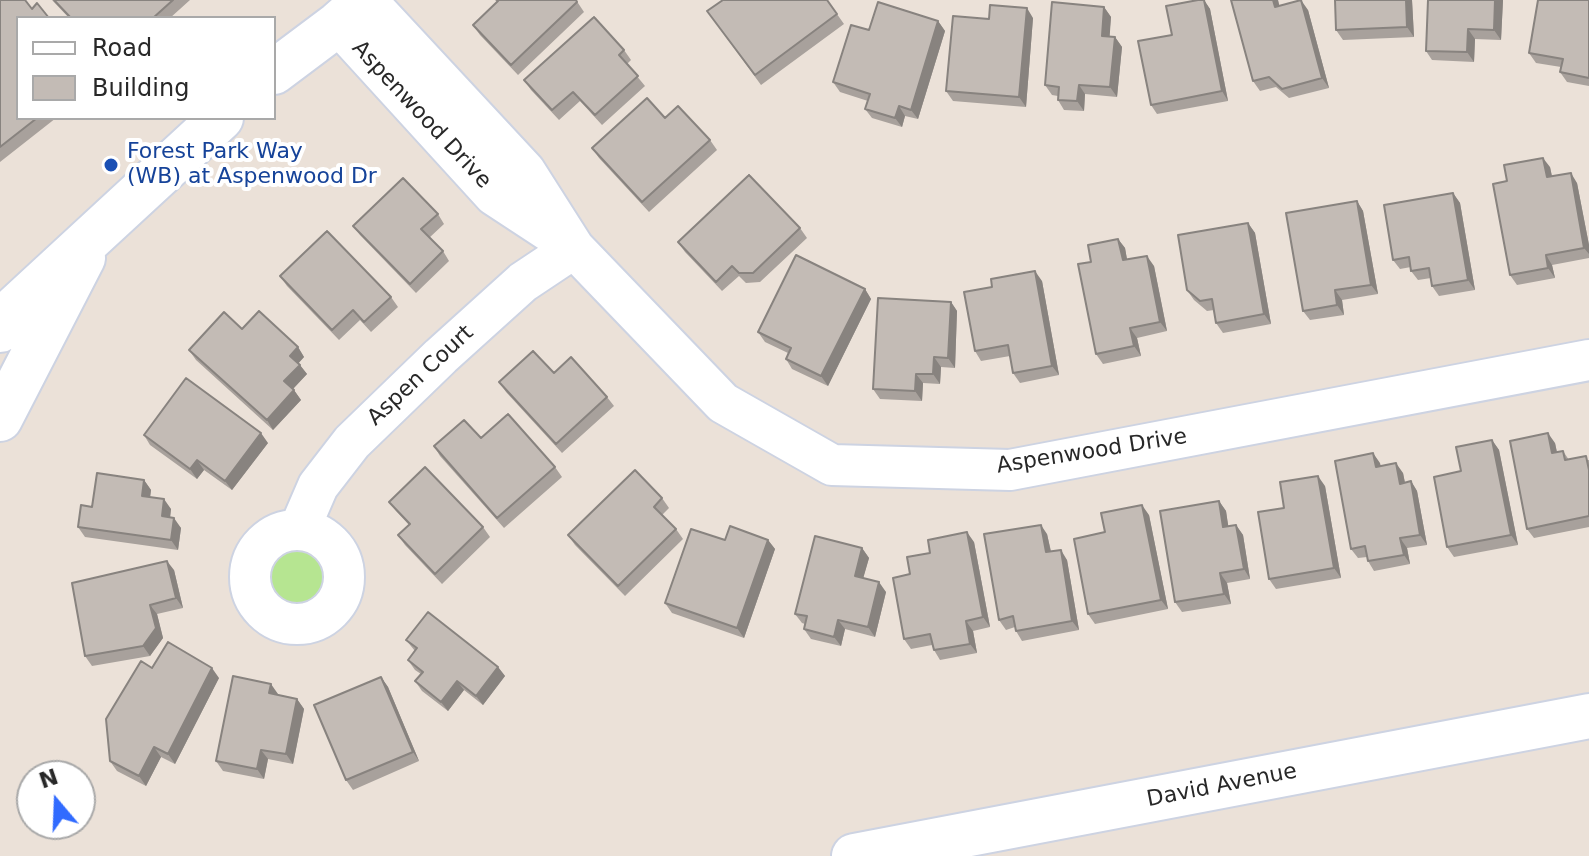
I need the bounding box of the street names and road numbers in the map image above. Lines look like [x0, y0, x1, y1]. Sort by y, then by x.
street label: Aspenwood Drive [346, 36, 496, 194]
street label: Aspen Court [362, 320, 480, 432]
street label: Aspenwood Drive [995, 424, 1189, 480]
street label: David Avenue [1145, 759, 1299, 813]

